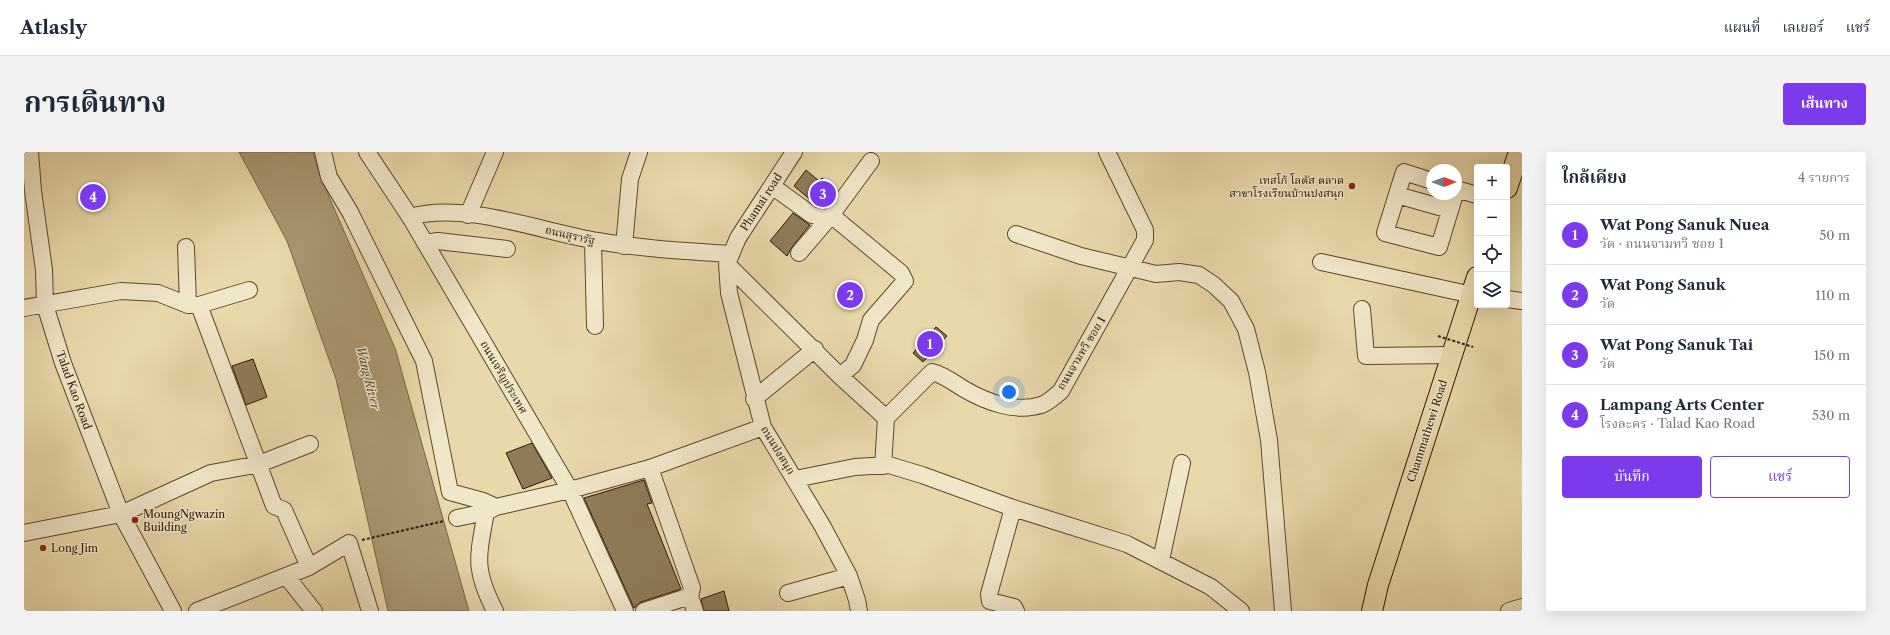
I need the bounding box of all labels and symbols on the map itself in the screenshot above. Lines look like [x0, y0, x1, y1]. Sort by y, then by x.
north arrow [1426, 164, 1462, 200]
street label: Phamai road [737, 170, 785, 234]
place label: เทสโก้ โลตัส ตลาด สาขาโรงเรียนบ้านปงสนุก [1229, 173, 1344, 201]
pin: 3 [810, 179, 836, 209]
marker: เทสโก้ โลตัส ตลาด สาขาโรงเรียนบ้านปงสนุก [1347, 181, 1357, 191]
pin: 4 [80, 182, 106, 212]
street label: ถนนสุรารัฐ [543, 222, 597, 249]
pin: 2 [837, 280, 863, 310]
street label: ถนนจามทวี ซอย 1 [1054, 313, 1109, 392]
pin: 1 [917, 329, 943, 359]
street label: ถนนเจริญประเทศ [477, 338, 531, 416]
water label: Wang River [353, 345, 384, 413]
street label: Talad Kao Road [53, 349, 95, 432]
street label: Chammathewi Road [1404, 378, 1450, 484]
your location [999, 382, 1019, 402]
street label: ถนนปงสนุก [757, 423, 798, 477]
place label: MoungNgwazin Building [143, 507, 225, 534]
marker: MoungNgwazin Building [130, 515, 140, 525]
place label: Long Jim [51, 541, 99, 555]
marker: Long Jim [38, 543, 48, 553]

